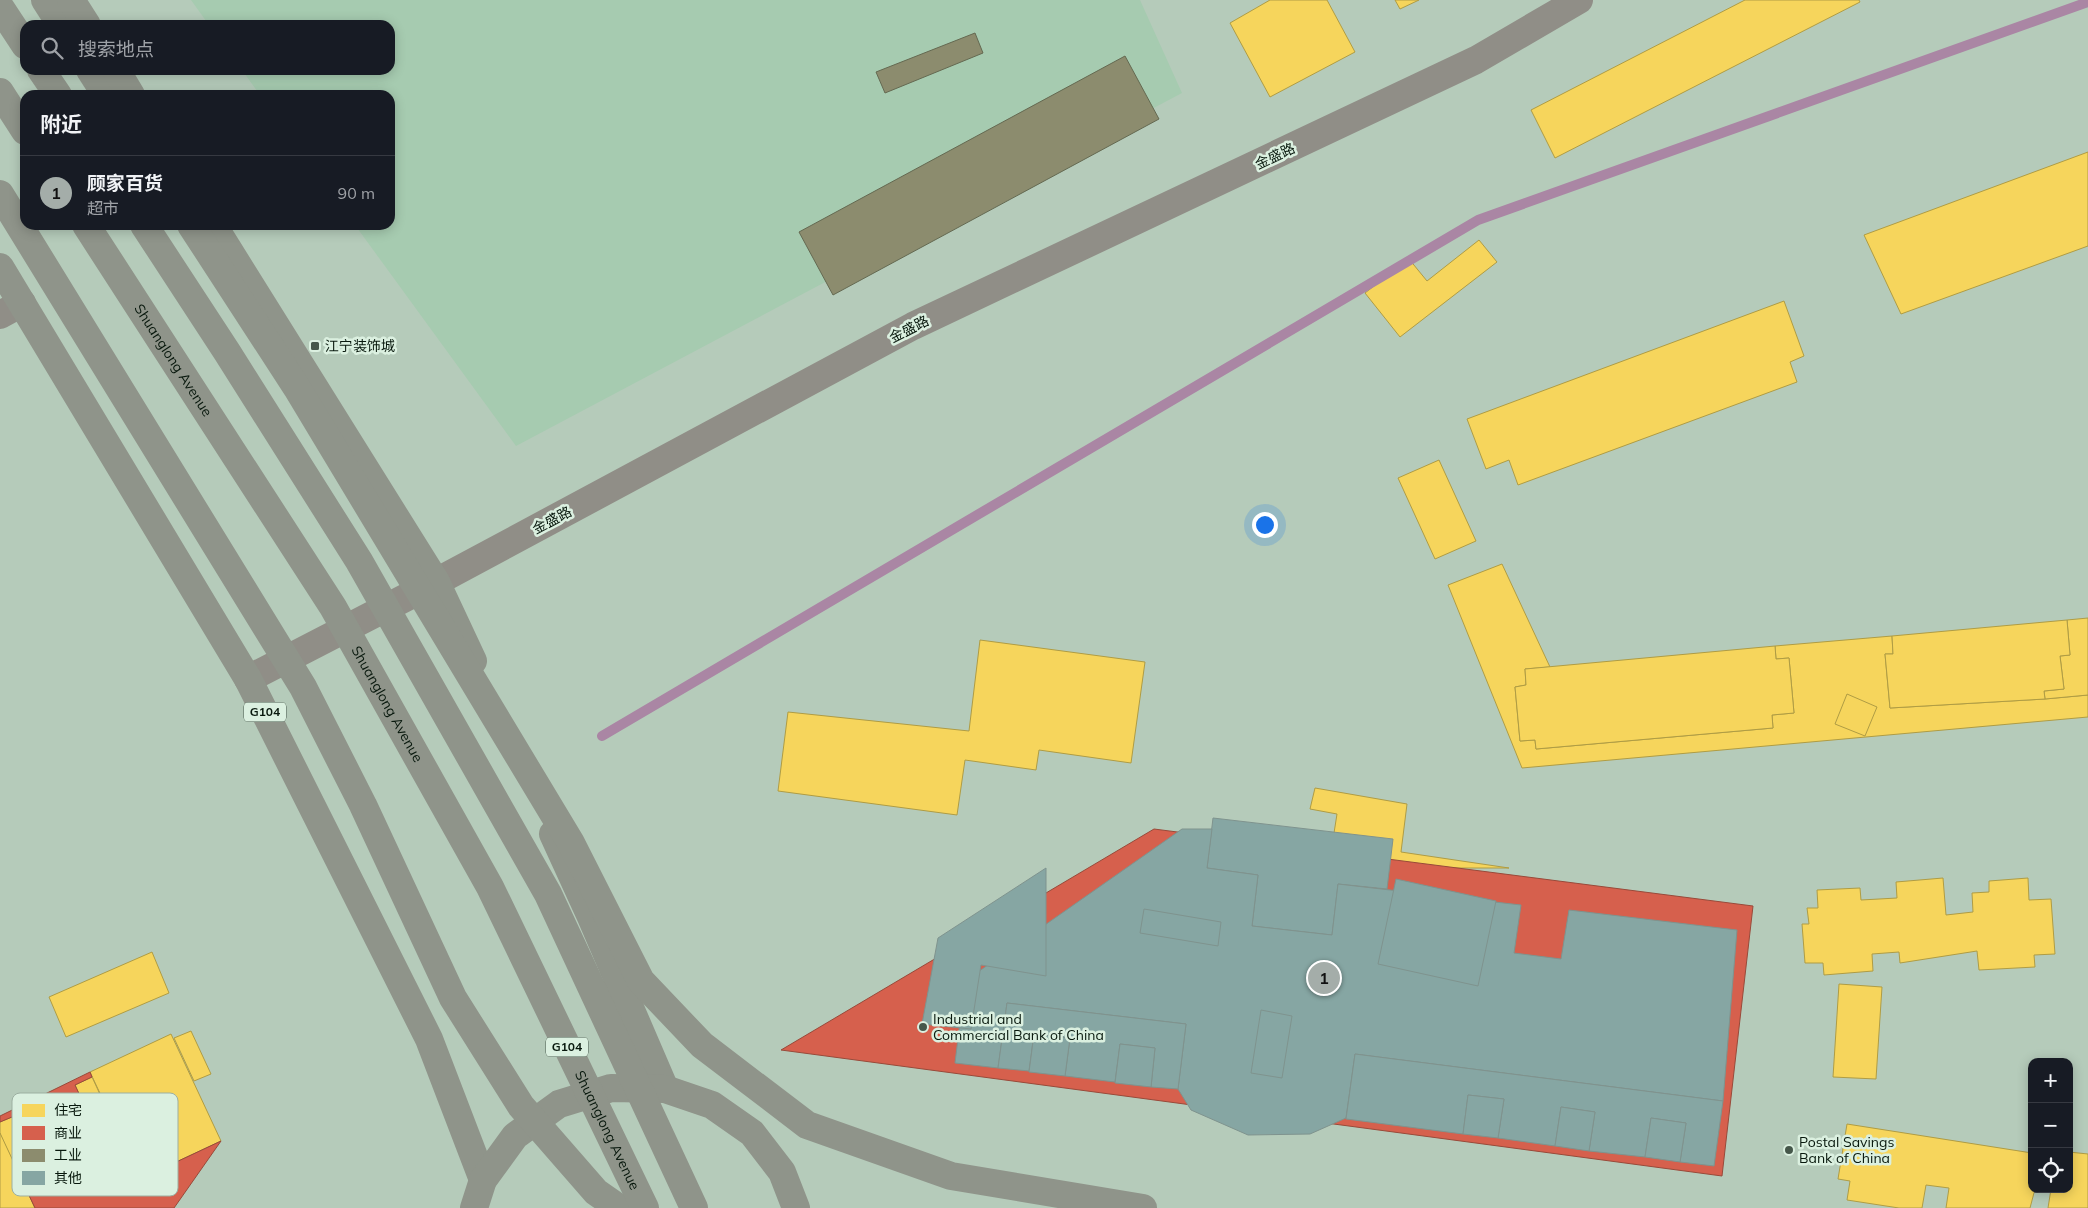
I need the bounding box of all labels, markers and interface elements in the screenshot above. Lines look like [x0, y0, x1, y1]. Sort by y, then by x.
search box [20, 20, 395, 75]
icon: search [38, 34, 66, 62]
text: 搜索地点 [78, 37, 154, 61]
text: 附近 [40, 111, 82, 137]
street label: 金盛路 [1252, 139, 1298, 173]
text: 顾家百货 [87, 171, 163, 195]
text: 1 [51, 183, 61, 203]
text: 90 m [338, 183, 375, 203]
text: 超市 [87, 198, 119, 218]
street label: Shuanglong Avenue [130, 300, 216, 420]
street label: 金盛路 [886, 311, 932, 347]
place label: 江宁装饰城 [325, 337, 395, 355]
marker: 江宁装饰城 [309, 340, 321, 352]
street label: 金盛路 [529, 502, 575, 538]
your location [1252, 512, 1278, 538]
street label: Shuanglong Avenue [348, 643, 427, 765]
road number: G104 [244, 702, 286, 722]
pin: 1 [1308, 959, 1340, 997]
place label: Industrial and Commercial Bank of China [933, 1010, 1104, 1044]
marker: Industrial and Commercial Bank of China [917, 1021, 929, 1033]
road number: G104 [546, 1038, 588, 1056]
map controls [2028, 1058, 2073, 1193]
button: + [2028, 1058, 2073, 1103]
street label: Shuanglong Avenue [571, 1068, 644, 1193]
legend [12, 1093, 178, 1196]
text: 住宅 [54, 1101, 82, 1119]
button: − [2028, 1103, 2073, 1148]
text: 商业 [54, 1124, 82, 1142]
place label: Postal Savings Bank of China [1799, 1133, 1894, 1167]
marker: Postal Savings Bank of China [1783, 1144, 1795, 1156]
text: 工业 [54, 1146, 82, 1164]
button: locate [2028, 1148, 2073, 1193]
text: 其他 [54, 1169, 82, 1187]

